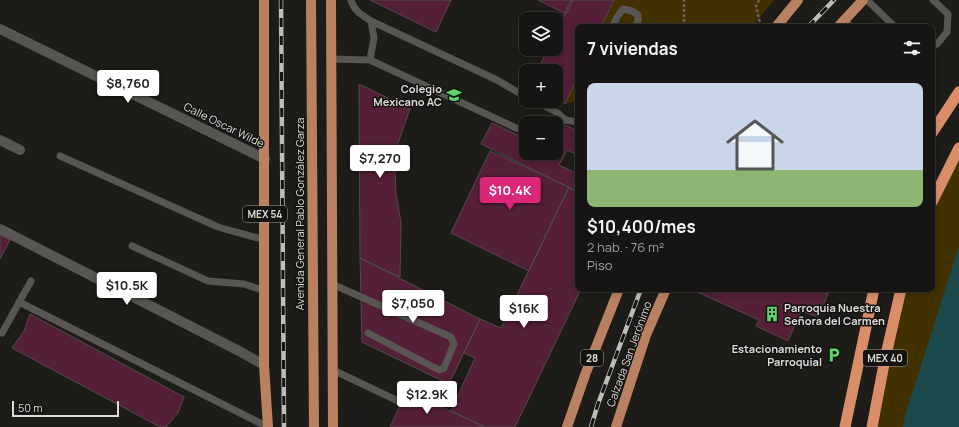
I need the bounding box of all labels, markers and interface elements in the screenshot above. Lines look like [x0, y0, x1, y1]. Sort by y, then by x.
map controls [519, 12, 563, 160]
button: layers [519, 12, 563, 56]
text: 7 viviendas [587, 37, 678, 60]
icon: filters [901, 37, 923, 59]
button: + [519, 64, 563, 108]
pin: $8,760 [95, 70, 161, 104]
text: $8,760 [106, 74, 150, 92]
place label: Colegio Mexicano AC [373, 81, 442, 109]
school or university icon: Colegio Mexicano AC [445, 86, 463, 104]
street label: Calle Oscar Wilde [181, 99, 268, 151]
icon: home [719, 109, 791, 181]
button: − [519, 116, 563, 160]
street label: Avenida General Pablo González Garza [292, 118, 307, 310]
pin: $7,270 [347, 145, 413, 179]
text: $7,270 [359, 149, 401, 167]
pin: $10.4K [477, 177, 543, 211]
text: $10.4K [489, 181, 531, 199]
road number: MEX 54 [243, 206, 287, 222]
text: $10,400/mes [587, 215, 696, 238]
text: 2 hab. · 76 m² [587, 238, 664, 256]
text: Piso [587, 256, 612, 274]
pin: $10.5K [94, 272, 160, 306]
text: $10.5K [106, 276, 148, 294]
pin: $7,050 [380, 290, 446, 324]
text: $7,050 [391, 294, 435, 312]
pin: $16K [500, 295, 548, 329]
street label: Calzada San Jerónimo [602, 298, 655, 409]
text: $16K [509, 299, 539, 317]
place label: Parroquia Nuestra Señora del Carmen [784, 300, 885, 328]
building icon: Parroquia Nuestra Señora del Carmen [763, 305, 781, 323]
place label: Estacionamiento Parroquial [732, 341, 822, 369]
parking icon: Estacionamiento Parroquial [825, 346, 843, 364]
road number: 28 [581, 350, 603, 366]
road number: MEX 40 [863, 350, 907, 366]
pin: $12.9K [394, 381, 460, 415]
text: $12.9K [406, 385, 448, 403]
scale bar [12, 399, 119, 418]
text: 50 m [18, 400, 43, 415]

